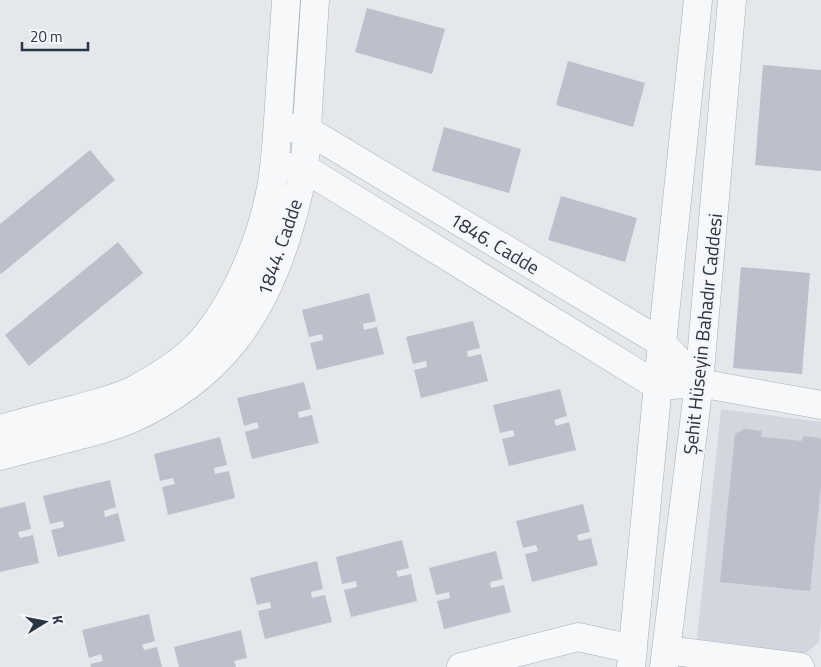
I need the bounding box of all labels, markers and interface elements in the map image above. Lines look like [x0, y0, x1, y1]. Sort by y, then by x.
scale bar [22, 20, 89, 52]
text: 20 m [30, 25, 63, 48]
street label: 1844. Cadde [249, 195, 309, 299]
street label: 1846. Cadde [444, 205, 546, 281]
street label: Şehit Hüseyin Bahadır Caddesi [675, 212, 729, 456]
north arrow [20, 597, 70, 647]
text: K [47, 614, 69, 626]

